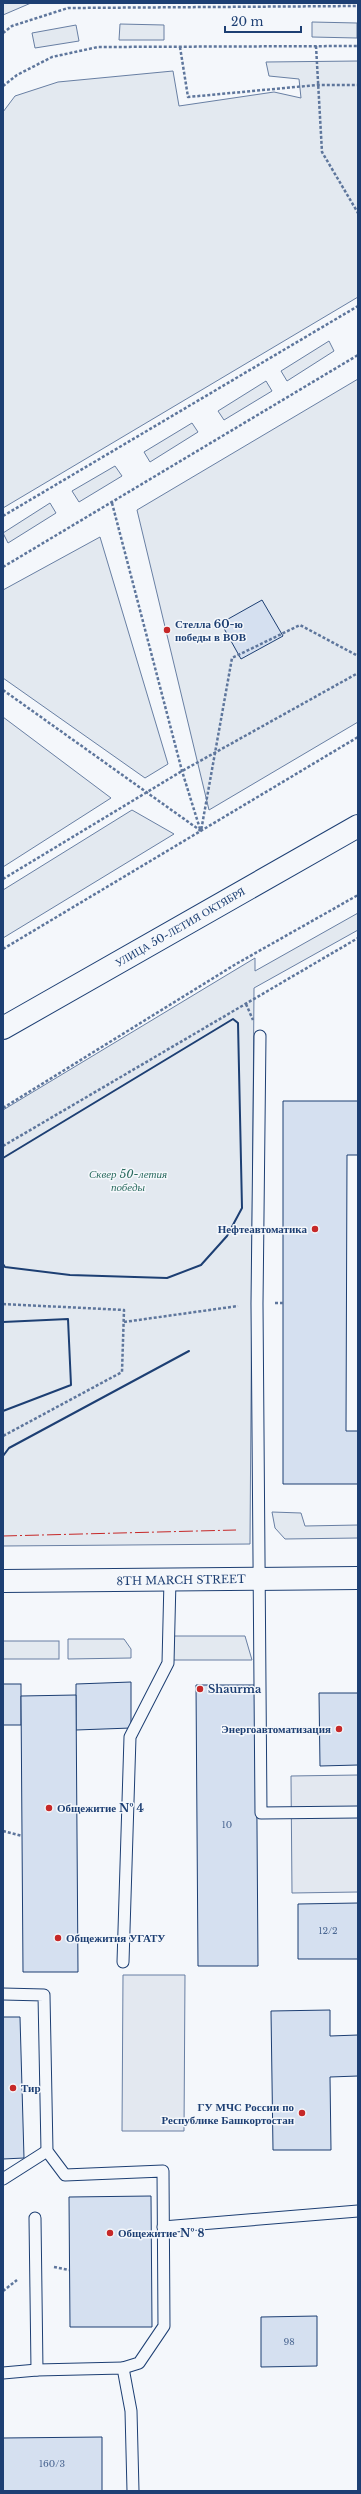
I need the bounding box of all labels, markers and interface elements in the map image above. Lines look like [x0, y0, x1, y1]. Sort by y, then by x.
scale bar [225, 8, 301, 34]
text: 20 m [231, 14, 263, 29]
place label: Стелла 60-ю победы в ВОВ [175, 617, 247, 644]
marker: Стелла 60-ю победы в ВОВ [162, 625, 172, 635]
street label: УЛИЦА 50-ЛЕТИЯ ОКТЯБРЯ [113, 884, 248, 970]
park label: Сквер 50-летия победы [89, 1167, 167, 1194]
place label: Нефтеавтоматика [218, 1222, 307, 1236]
marker: Нефтеавтоматика [310, 1224, 320, 1234]
street label: 8TH MARCH STREET [116, 1572, 246, 1588]
place label: Shaurma [208, 1682, 262, 1696]
marker: Shaurma [195, 1684, 205, 1694]
place label: Энергоавтоматизация [221, 1722, 331, 1736]
marker: Энергоавтоматизация [334, 1724, 344, 1734]
place label: Общежитие № 4 [57, 1801, 144, 1815]
marker: Общежитие № 4 [44, 1803, 54, 1813]
house number: 10 [222, 1819, 232, 1830]
house number: 12/2 [318, 1925, 338, 1936]
place label: Общежития УГАТУ [66, 1931, 165, 1945]
marker: Общежития УГАТУ [53, 1933, 63, 1943]
place label: Тир [21, 2081, 41, 2095]
marker: Тир [8, 2083, 18, 2093]
place label: ГУ МЧС России по Республике Башкортостан [161, 2100, 295, 2127]
marker: ГУ МЧС России по Республике Башкортостан [297, 2108, 307, 2118]
place label: Общежитие № 8 [118, 2226, 205, 2240]
marker: Общежитие № 8 [105, 2228, 115, 2238]
house number: 98 [283, 2336, 295, 2347]
house number: 160/3 [39, 2458, 65, 2469]

